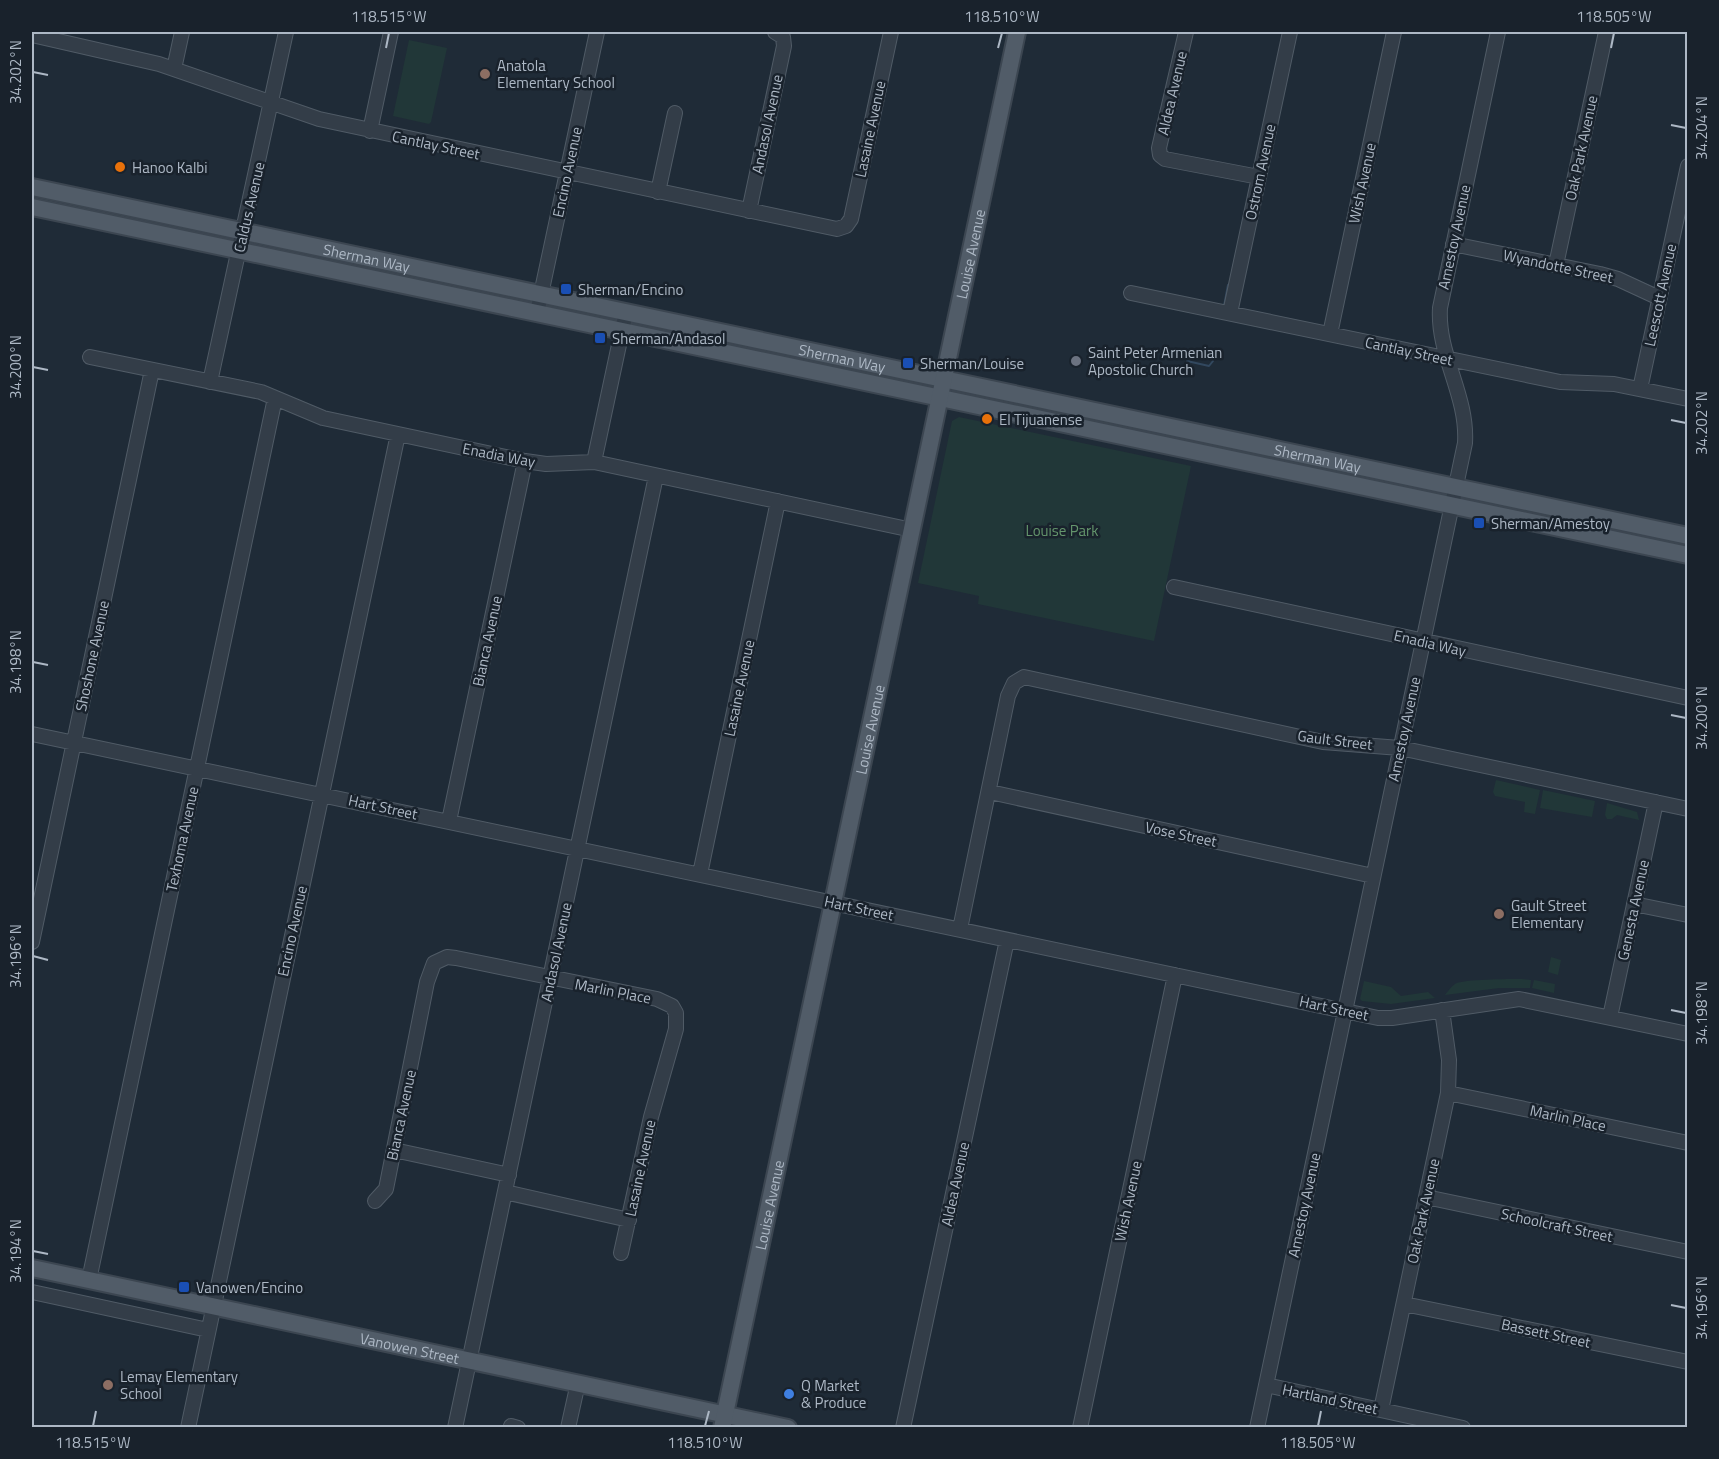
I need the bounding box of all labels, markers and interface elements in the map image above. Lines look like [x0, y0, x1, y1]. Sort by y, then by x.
text: 118.515°W [351, 5, 427, 28]
text: 118.510°W [964, 5, 1040, 28]
text: 118.505°W [1576, 5, 1652, 28]
text: 34.202°N [4, 40, 27, 104]
street label: Aldea Avenue [1151, 49, 1193, 137]
place label: Anatola Elementary School [497, 54, 615, 94]
marker: Anatola Elementary School [478, 67, 492, 81]
street label: Andasol Avenue [745, 72, 789, 176]
street label: Lasaine Avenue [849, 79, 891, 179]
street label: Oak Park Avenue [1559, 93, 1603, 203]
text: 34.204°N [1690, 96, 1713, 160]
street label: Ostrom Avenue [1239, 122, 1281, 222]
street label: Cantlay Street [390, 124, 483, 166]
street label: Encino Avenue [546, 124, 588, 220]
street label: Wish Avenue [1342, 141, 1382, 225]
place label: Hanoo Kalbi [132, 156, 208, 179]
street label: Caldus Avenue [227, 159, 271, 255]
marker: Hanoo Kalbi [113, 160, 127, 174]
street label: Amestoy Avenue [1432, 183, 1476, 291]
street label: Louise Avenue [949, 207, 991, 301]
street label: Sherman Way [321, 237, 412, 278]
street label: Leescott Avenue [1638, 242, 1682, 348]
street label: Wyandotte Street [1501, 243, 1616, 289]
place label: Sherman/Encino [578, 278, 683, 301]
marker: Sherman/Encino [559, 282, 573, 296]
place label: Sherman/Andasol [612, 327, 725, 350]
street label: Cantlay Street [1363, 330, 1456, 372]
marker: Sherman/Andasol [593, 331, 607, 345]
text: 34.200°N [4, 335, 27, 399]
street label: Sherman Way [797, 337, 888, 378]
place label: Saint Peter Armenian Apostolic Church [1088, 341, 1222, 381]
place label: Sherman/Louise [920, 352, 1024, 375]
marker: Saint Peter Armenian Apostolic Church [1069, 354, 1083, 368]
marker: Sherman/Louise [901, 356, 915, 370]
text: 34.202°N [1690, 391, 1713, 455]
place label: El Tijuanense [999, 408, 1082, 431]
marker: El Tijuanense [980, 412, 994, 426]
street label: Enadia Way [461, 437, 537, 473]
street label: Sherman Way [1272, 438, 1363, 478]
place label: Sherman/Amestoy [1491, 512, 1610, 535]
marker: Sherman/Amestoy [1472, 516, 1486, 530]
park label: Louise Park [1026, 519, 1098, 542]
street label: Bianca Avenue [466, 593, 508, 689]
street label: Shoshone Avenue [69, 598, 115, 714]
street label: Enadia Way [1392, 624, 1468, 662]
text: 34.198°N [4, 630, 27, 694]
street label: Lasaine Avenue [718, 638, 760, 738]
street label: Amestoy Avenue [1382, 675, 1426, 783]
street label: Louise Avenue [849, 682, 890, 776]
text: 34.200°N [1690, 686, 1713, 750]
street label: Gault Street [1296, 724, 1375, 756]
street label: Texhoma Avenue [160, 784, 204, 894]
street label: Hart Street [346, 788, 420, 826]
street label: Vose Street [1143, 815, 1220, 853]
street label: Genesta Avenue [1611, 858, 1655, 962]
street label: Encino Avenue [271, 883, 313, 979]
street label: Hart Street [822, 889, 896, 927]
place label: Gault Street Elementary [1511, 894, 1587, 934]
street label: Andasol Avenue [534, 900, 578, 1004]
marker: Gault Street Elementary [1492, 907, 1506, 921]
text: 34.196°N [4, 924, 27, 988]
street label: Marlin Place [573, 972, 653, 1010]
text: 34.198°N [1690, 981, 1713, 1045]
street label: Hart Street [1297, 989, 1371, 1027]
street label: Bianca Avenue [380, 1067, 422, 1163]
street label: Marlin Place [1528, 1099, 1608, 1137]
street label: Lasaine Avenue [619, 1118, 661, 1218]
street label: Aldea Avenue [935, 1140, 975, 1228]
street label: Amestoy Avenue [1282, 1151, 1326, 1259]
street label: Oak Park Avenue [1401, 1156, 1445, 1266]
street label: Louise Avenue [748, 1158, 790, 1252]
street label: Wish Avenue [1108, 1159, 1148, 1243]
street label: Schoolcraft Street [1499, 1202, 1616, 1248]
text: 34.194°N [4, 1219, 27, 1283]
place label: Vanowen/Encino [196, 1276, 303, 1299]
text: 34.196°N [1690, 1276, 1713, 1340]
marker: Vanowen/Encino [177, 1280, 191, 1294]
street label: Bassett Street [1499, 1312, 1593, 1354]
street label: Vanowen Street [358, 1326, 462, 1370]
place label: Lemay Elementary School [120, 1365, 238, 1405]
place label: Q Market & Produce [801, 1374, 866, 1414]
marker: Lemay Elementary School [101, 1378, 115, 1392]
street label: Hartland Street [1280, 1378, 1381, 1420]
marker: Q Market & Produce [782, 1387, 796, 1401]
text: 118.515°W [55, 1431, 131, 1454]
text: 118.510°W [667, 1431, 743, 1454]
text: 118.505°W [1280, 1431, 1356, 1454]

